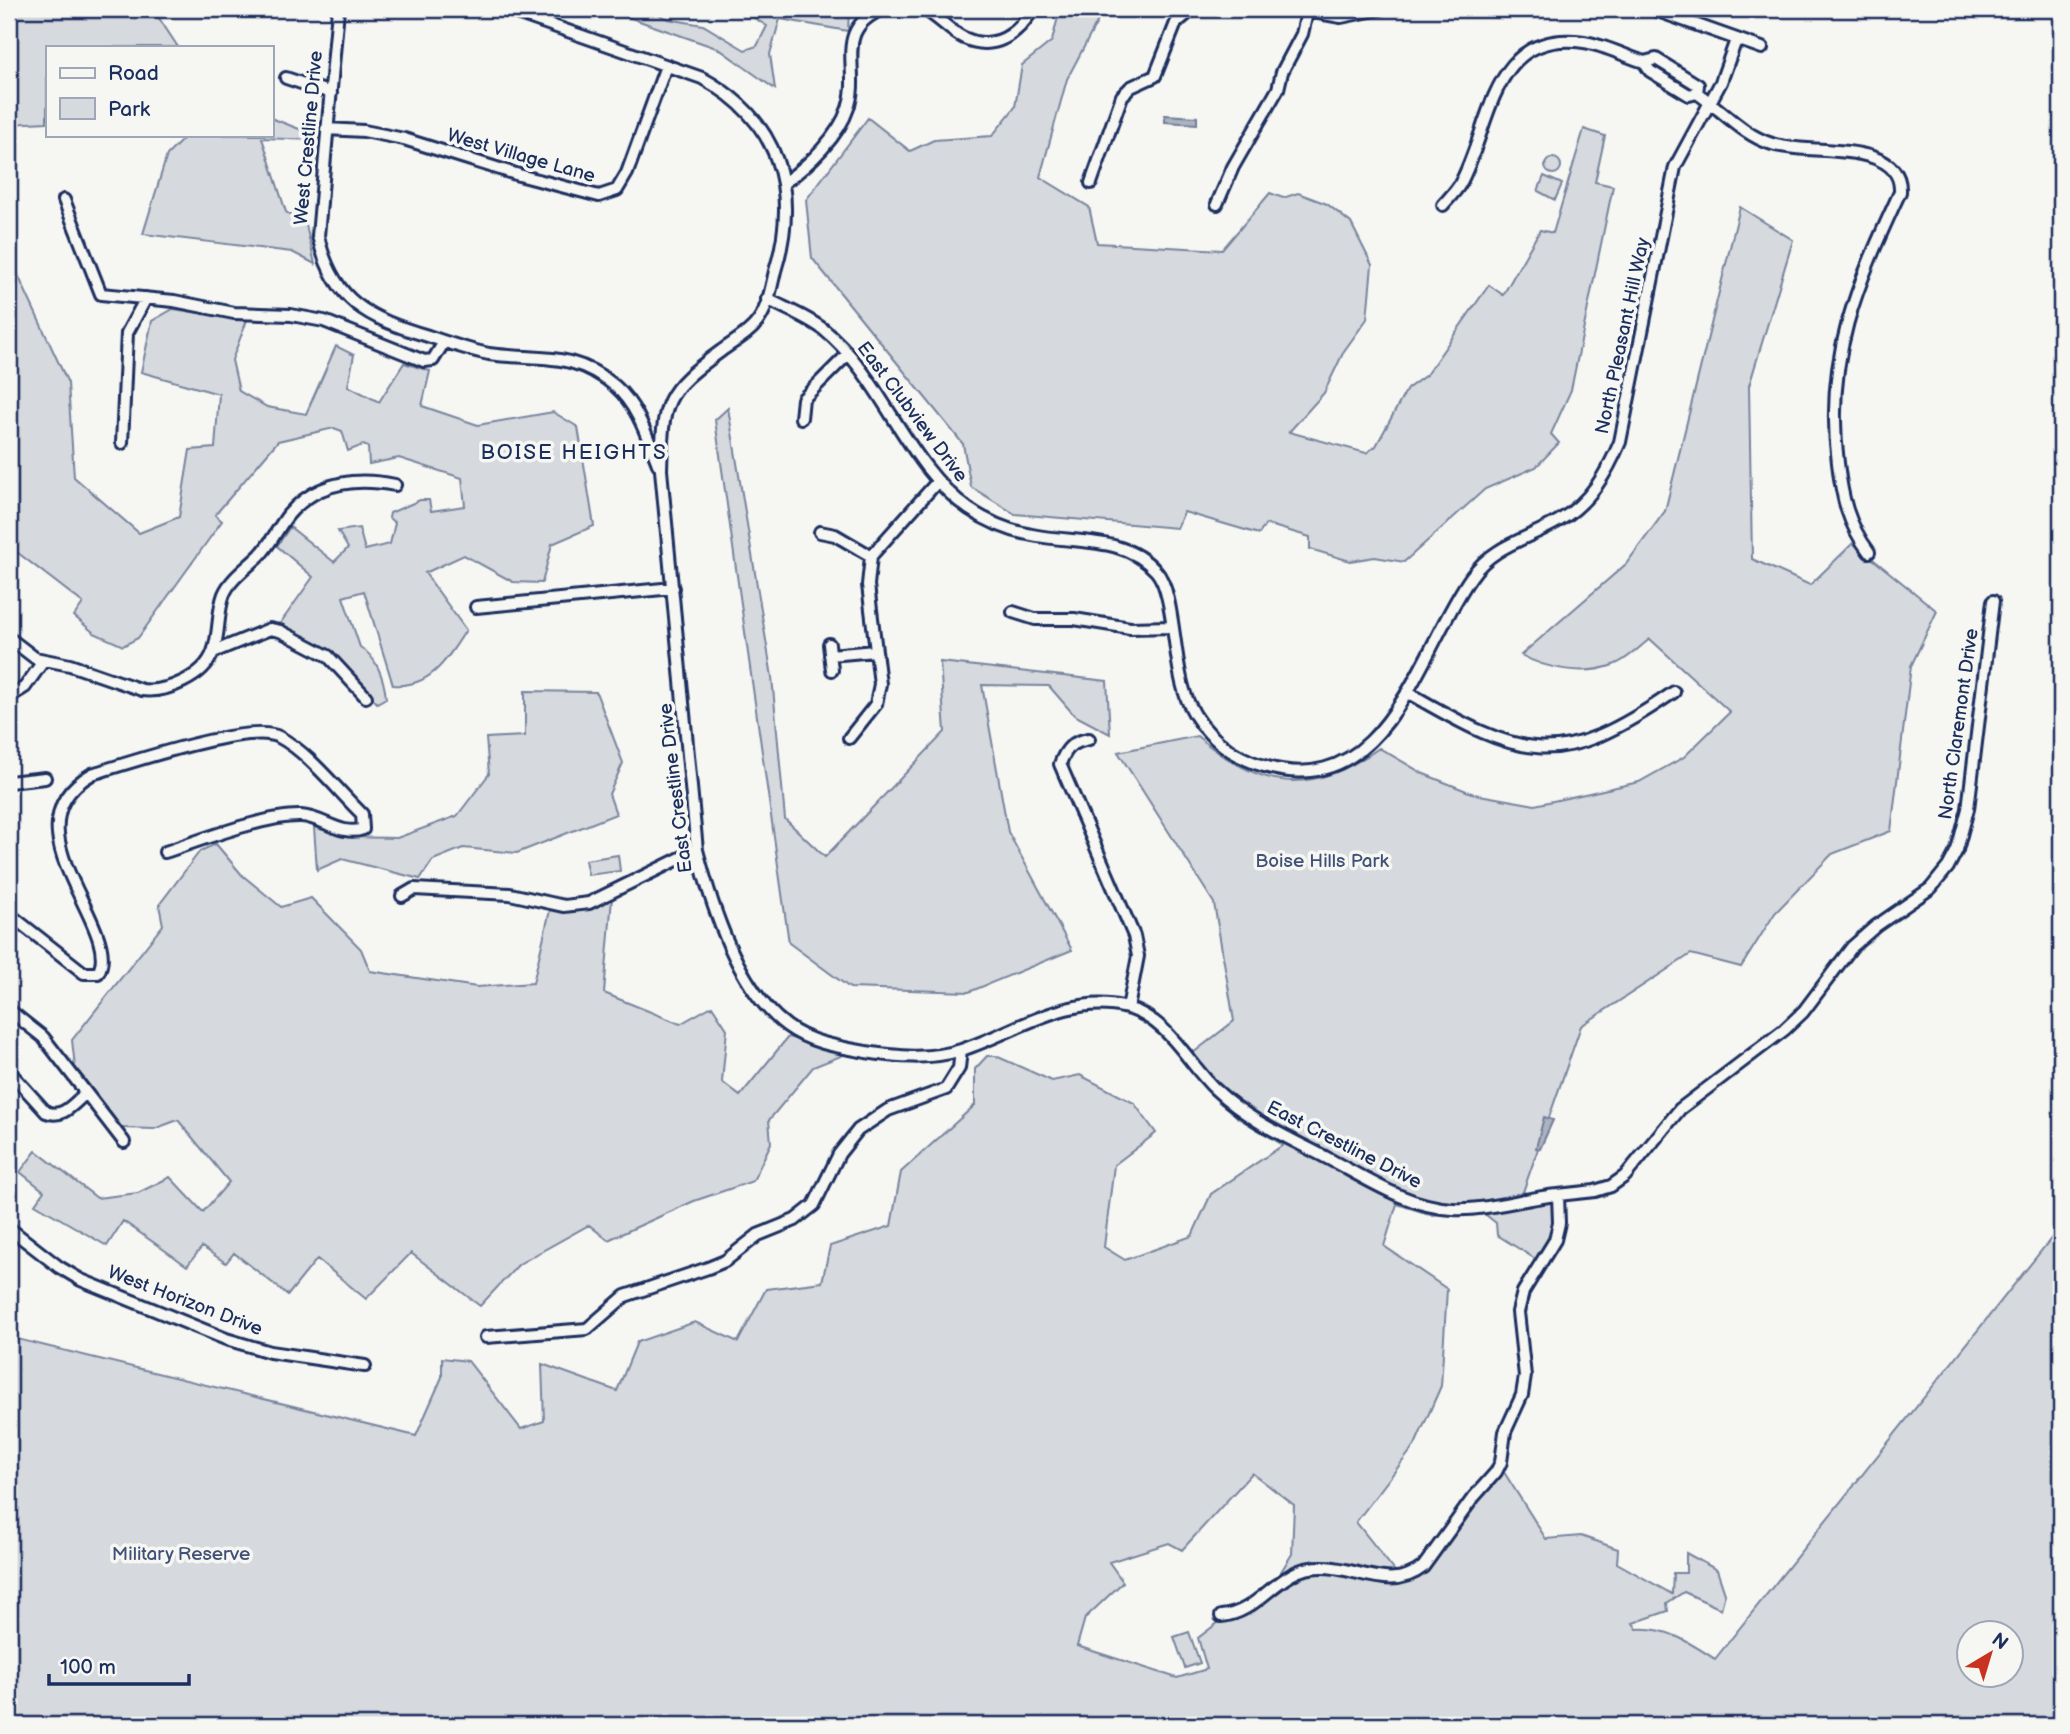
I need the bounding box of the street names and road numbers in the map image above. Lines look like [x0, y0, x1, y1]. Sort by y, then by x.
street label: West Crestline Drive [290, 50, 328, 226]
street label: West Village Lane [444, 124, 598, 188]
street label: North Pleasant Hill Way [1591, 235, 1655, 436]
street label: East Clubview Drive [852, 337, 972, 487]
street label: North Claremont Drive [1934, 627, 1984, 821]
street label: East Crestline Drive [654, 702, 698, 874]
street label: East Crestline Drive [1263, 1096, 1425, 1194]
street label: West Horizon Drive [104, 1261, 266, 1341]

